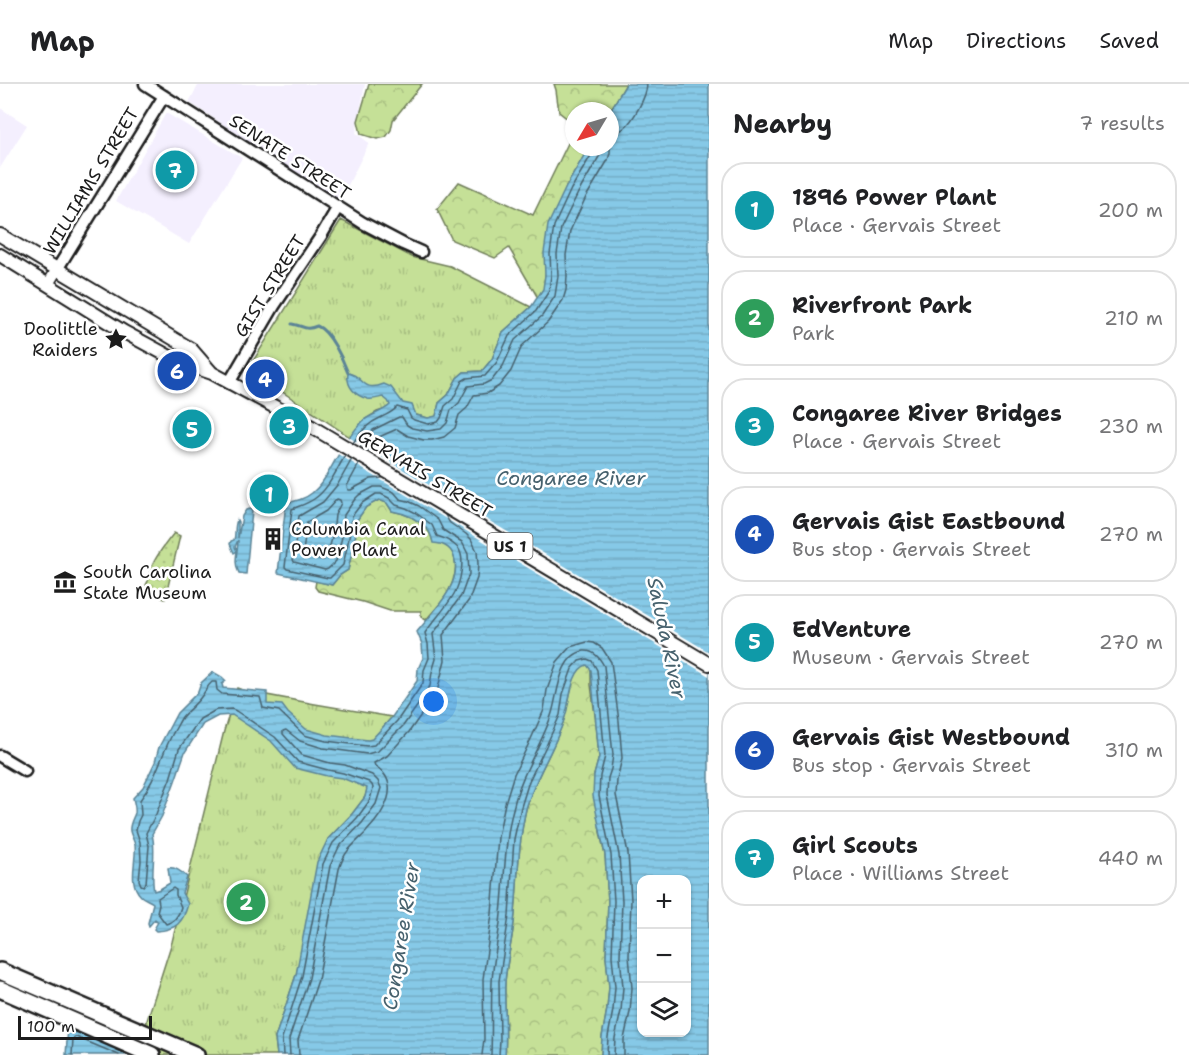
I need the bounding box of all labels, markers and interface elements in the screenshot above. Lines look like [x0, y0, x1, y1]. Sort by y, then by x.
text: Map [30, 22, 95, 60]
text: Map [888, 27, 933, 55]
text: Directions [966, 27, 1066, 55]
text: Saved [1099, 27, 1159, 55]
north arrow [565, 102, 619, 156]
street label: WILLIAMS STREET [38, 103, 144, 259]
text: Nearby [733, 106, 832, 141]
street label: SENATE STREET [225, 109, 355, 205]
text: 7 results [1079, 110, 1165, 136]
pin: 7 [156, 148, 195, 193]
text: 1896 Power Plant [792, 183, 997, 212]
text: 1 [750, 197, 759, 223]
text: 200 m [1098, 197, 1163, 223]
text: Place · Gervais Street [792, 212, 1001, 238]
street label: GIST STREET [229, 230, 311, 342]
text: Riverfront Park [792, 291, 972, 320]
text: 2 [748, 305, 762, 331]
text: 210 m [1104, 305, 1163, 331]
place label: Doolittle Raiders [24, 317, 98, 362]
text: Park [792, 320, 835, 346]
place icon: Doolittle Raiders [103, 326, 129, 352]
pin: 6 [158, 348, 196, 394]
pin: 4 [246, 356, 284, 402]
text: Congaree River Bridges [792, 399, 1062, 428]
pin: 3 [270, 404, 308, 448]
pin: 5 [172, 406, 212, 452]
text: 3 [748, 413, 762, 439]
text: 230 m [1098, 413, 1163, 439]
street label: GERVAIS STREET [353, 424, 497, 524]
text: Place · Gervais Street [792, 428, 1001, 454]
water label: Congaree River [496, 465, 646, 491]
pin: 1 [250, 472, 288, 516]
text: Gervais Gist Eastbound [792, 507, 1065, 536]
place label: Columbia Canal Power Plant [291, 517, 426, 562]
text: 4 [748, 521, 762, 547]
text: 270 m [1099, 521, 1163, 547]
building icon: Columbia Canal Power Plant [260, 526, 286, 552]
road number: US 1 [488, 533, 532, 559]
text: Bus stop · Gervais Street [792, 536, 1031, 562]
place label: South Carolina State Museum [83, 560, 211, 605]
museum icon: South Carolina State Museum [52, 569, 78, 595]
water label: Saluda River [641, 575, 693, 702]
text: EdVenture [792, 615, 911, 644]
text: 5 [748, 629, 761, 655]
text: 270 m [1099, 629, 1163, 655]
text: Museum · Gervais Street [792, 644, 1030, 670]
your location [419, 687, 448, 716]
text: Gervais Gist Westbound [792, 723, 1070, 752]
text: 6 [748, 737, 762, 763]
text: 310 m [1104, 737, 1163, 763]
text: Bus stop · Gervais Street [792, 752, 1031, 778]
text: Girl Scouts [792, 831, 918, 860]
text: 7 [748, 845, 762, 871]
text: 440 m [1098, 845, 1163, 871]
water label: Congaree River [376, 860, 426, 1012]
text: Place · Williams Street [792, 860, 1009, 886]
map controls [637, 875, 691, 1037]
button: + [637, 875, 691, 929]
pin: 2 [226, 880, 266, 924]
button: − [637, 929, 691, 983]
button: layers [637, 983, 691, 1037]
scale bar [18, 1013, 152, 1040]
text: 100 m [27, 1016, 75, 1037]

